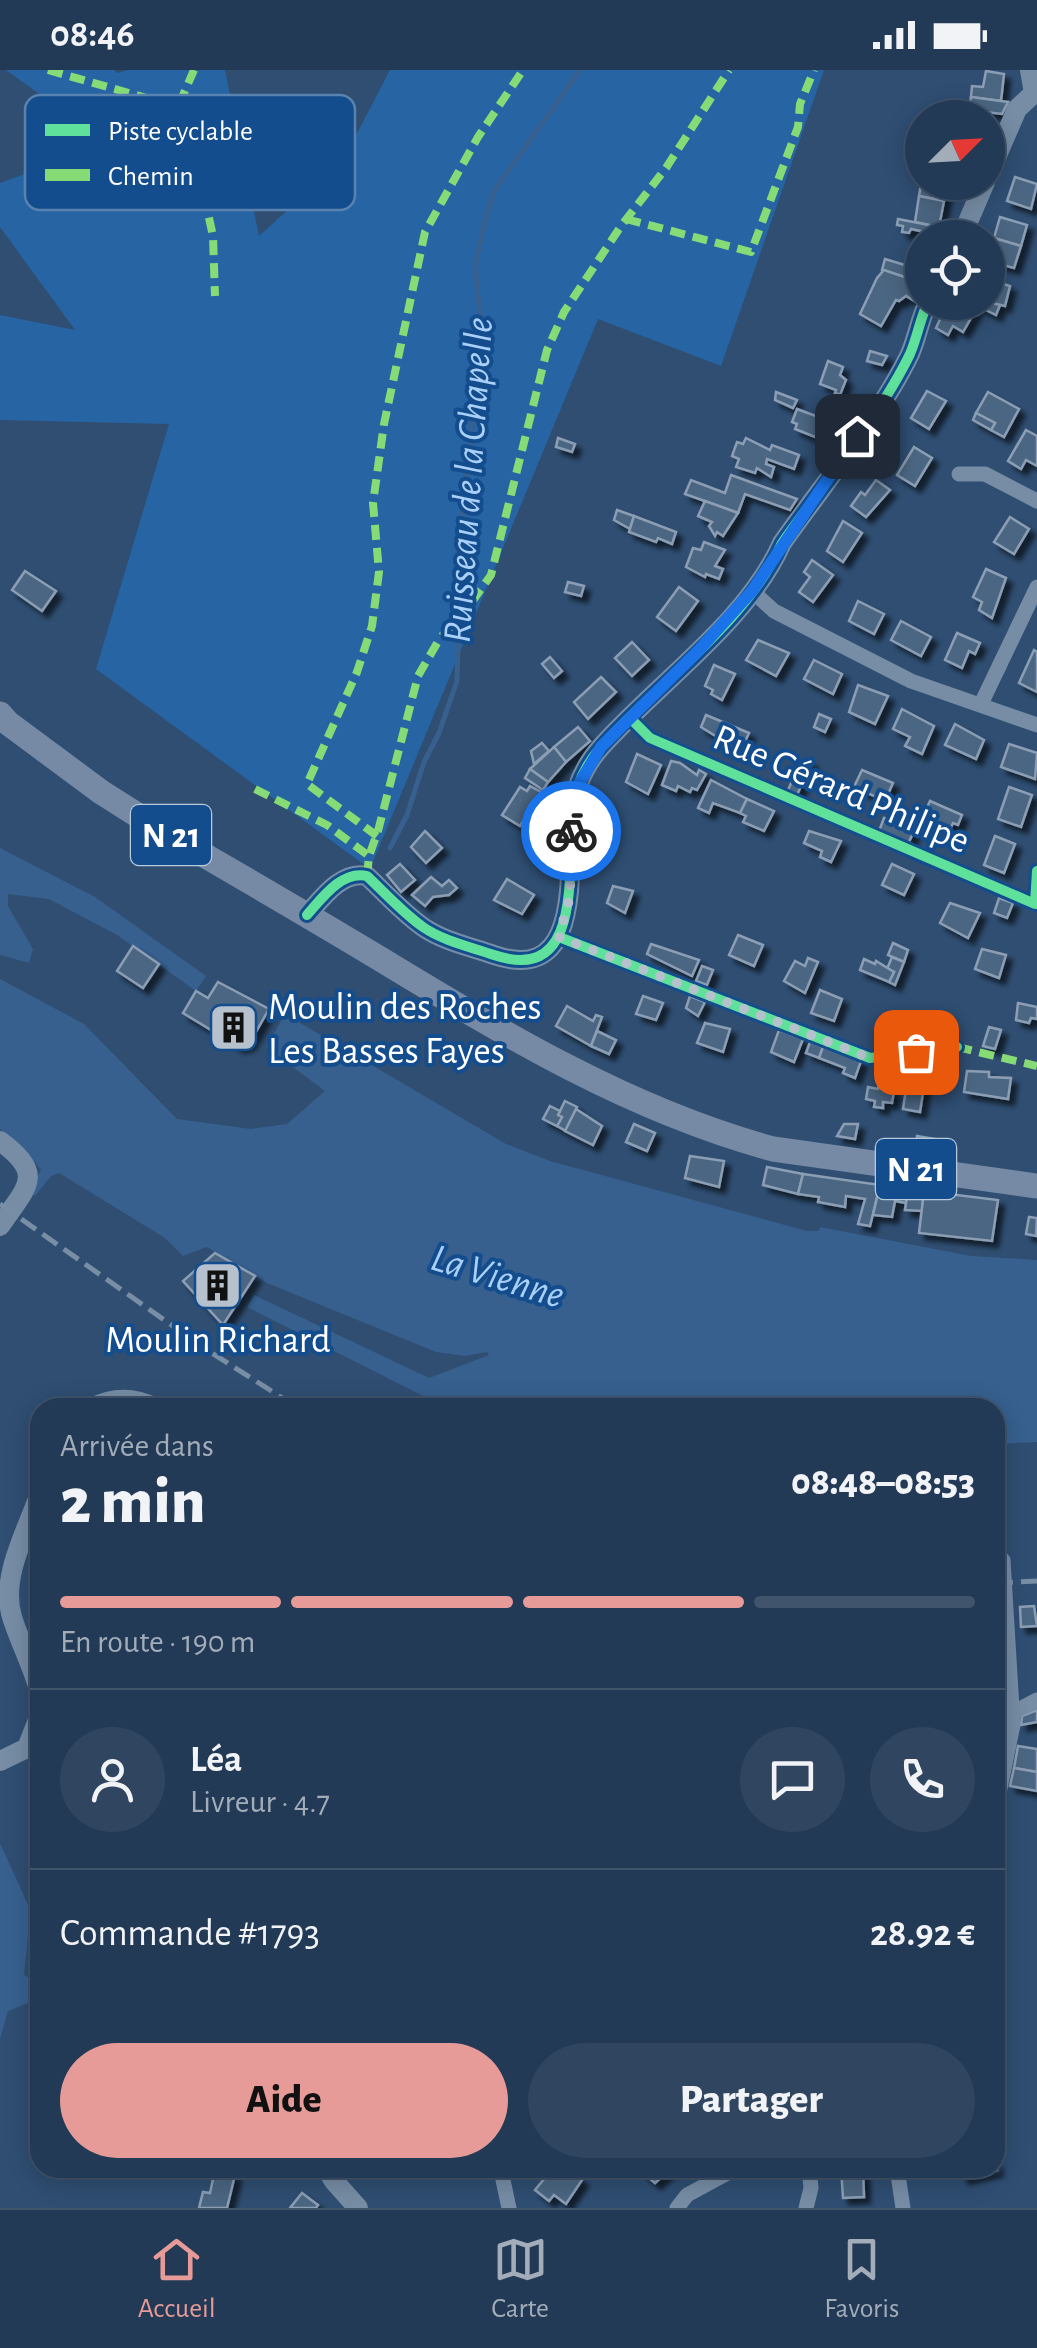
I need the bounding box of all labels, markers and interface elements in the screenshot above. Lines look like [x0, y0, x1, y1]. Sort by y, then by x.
text: 08:46 [50, 16, 135, 54]
legend [25, 95, 355, 210]
north arrow [905, 100, 1005, 200]
map controls [905, 100, 1005, 320]
text: Piste cyclable [108, 118, 253, 146]
text: Chemin [108, 163, 194, 191]
button: locate [905, 220, 1005, 320]
water label: Ruisseau de la Chapelle [438, 316, 500, 644]
pin [815, 394, 900, 479]
icon: home [830, 409, 885, 464]
street label: Rue Gérard Philipe [707, 719, 975, 861]
courier [521, 781, 621, 881]
icon: bike [544, 804, 599, 859]
road number: N 21 [131, 805, 211, 865]
place label: Moulin des Roches Les Basses Fayes [268, 989, 542, 1071]
building icon: Moulin des Roches Les Basses Fayes [207, 1002, 259, 1054]
pin [874, 1010, 959, 1095]
icon: bag [889, 1025, 944, 1080]
road number: N 21 [876, 1139, 956, 1199]
water label: La Vienne [426, 1238, 569, 1316]
building icon: Moulin Richard [192, 1259, 244, 1311]
place label: Moulin Richard [105, 1322, 331, 1360]
text: Arrivée dans [60, 1430, 214, 1462]
text: 08:48–08:53 [791, 1464, 975, 1502]
text: 2 min [60, 1470, 206, 1535]
text: En route · 190 m [60, 1626, 255, 1658]
button: person [60, 1727, 165, 1832]
button: chat [740, 1727, 845, 1832]
button: phone [870, 1727, 975, 1832]
text: Léa [190, 1741, 242, 1779]
text: Livreur · 4.7 [190, 1786, 330, 1818]
text: Commande #1793 [60, 1915, 320, 1953]
text: 28.92 € [870, 1915, 975, 1953]
button: Aide [60, 2043, 508, 2158]
button: Partager [528, 2043, 975, 2158]
tab: Accueil [138, 2232, 216, 2326]
tab: Carte [491, 2232, 549, 2326]
tab: Favoris [824, 2232, 899, 2326]

